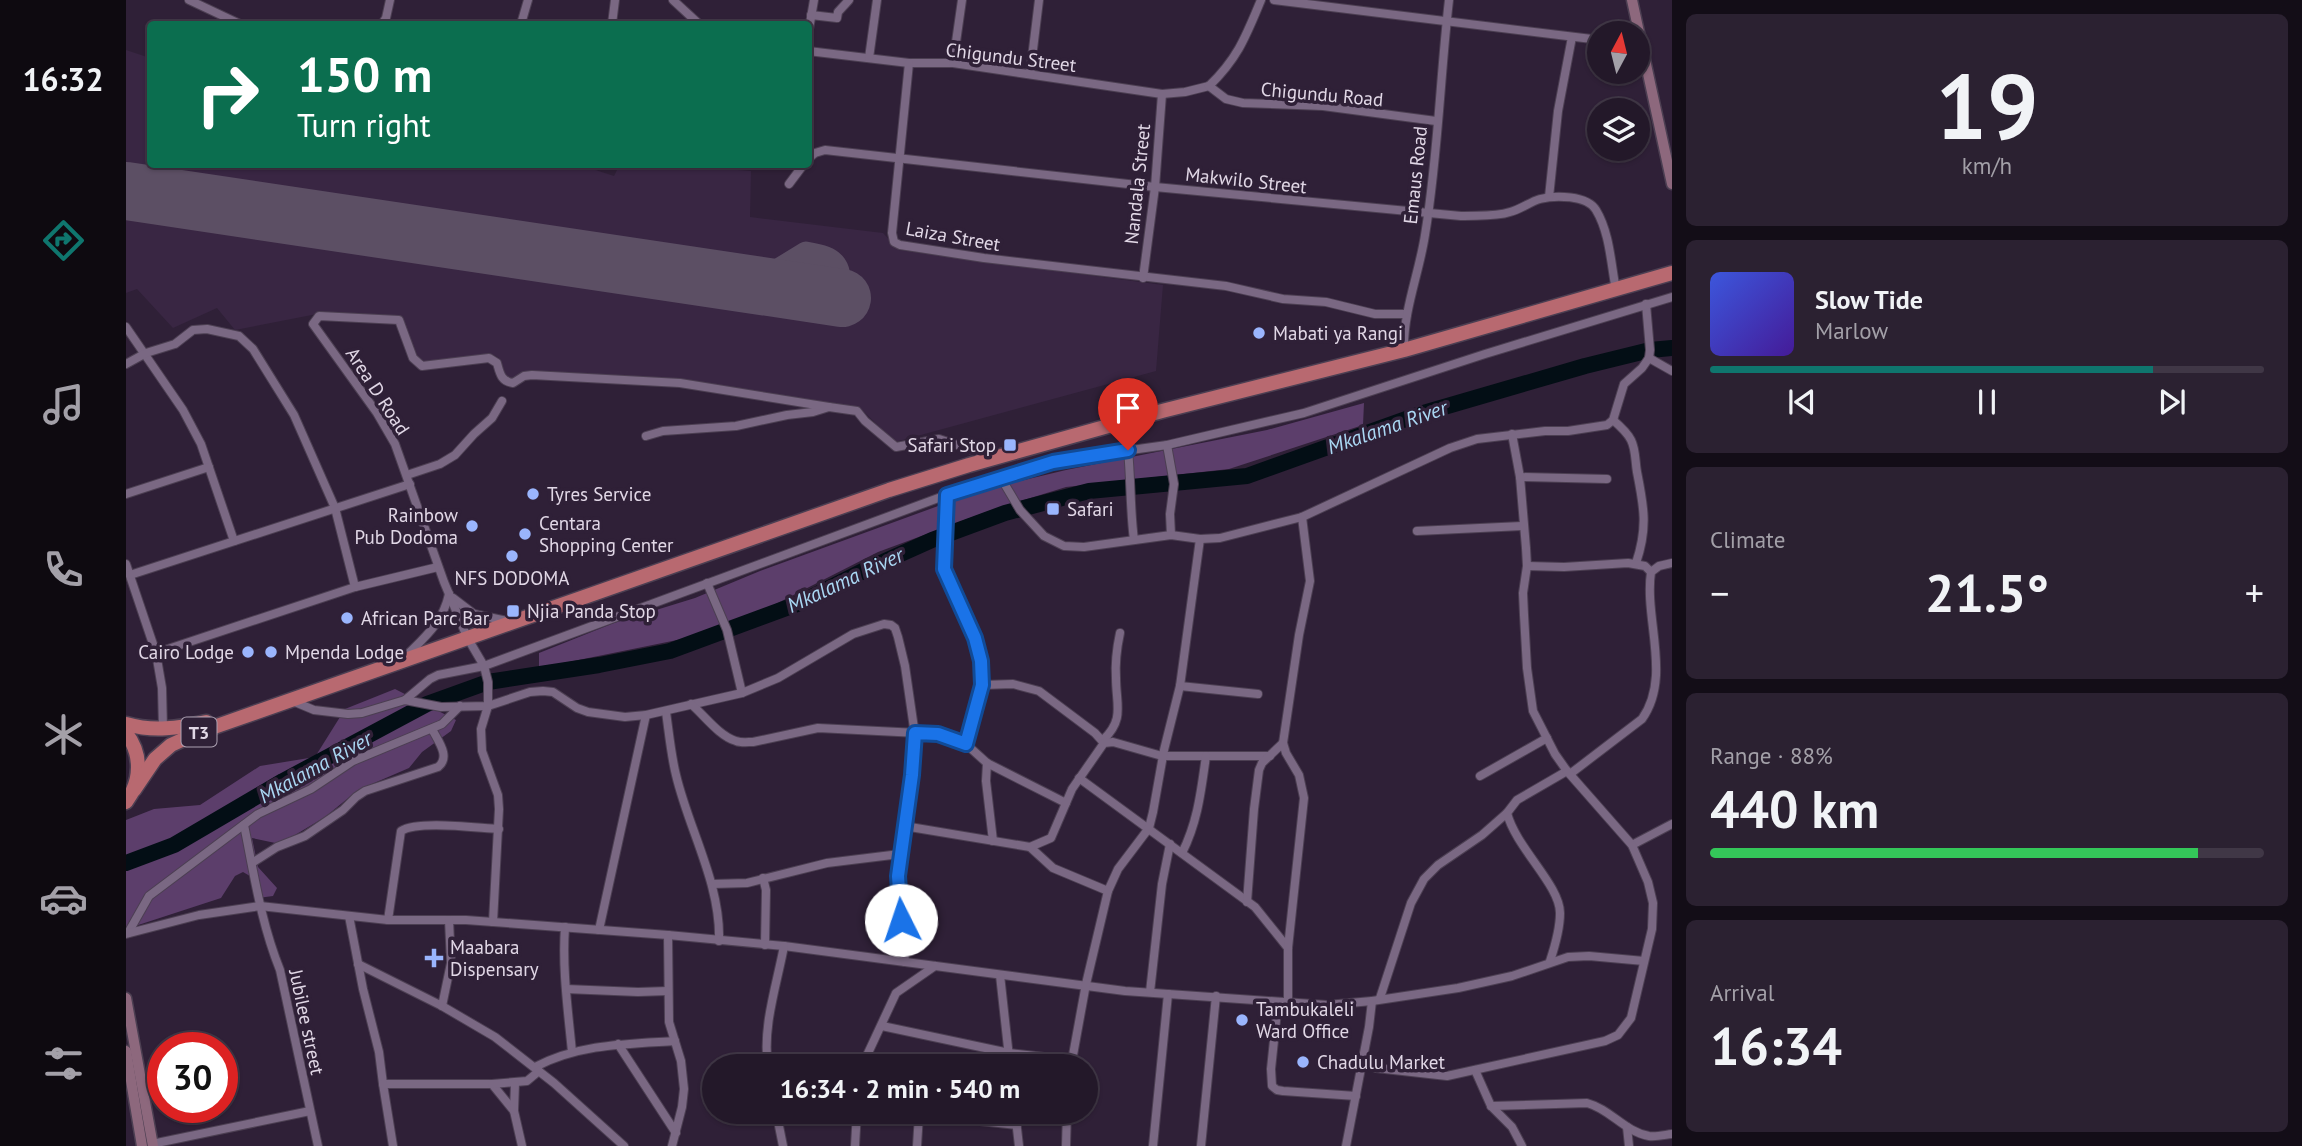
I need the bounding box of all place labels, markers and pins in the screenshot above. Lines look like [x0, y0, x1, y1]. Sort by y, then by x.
place label: Mabati ya Rangi [1273, 321, 1403, 345]
marker: Mabati ya Rangi [1251, 325, 1267, 341]
pin [1098, 378, 1158, 450]
place label: Safari Stop [908, 433, 996, 457]
marker: Safari Stop [1002, 437, 1018, 453]
place label: Tyres Service [547, 482, 651, 506]
marker: Tyres Service [525, 486, 541, 502]
place label: Safari [1067, 497, 1114, 521]
marker: Safari [1045, 501, 1061, 517]
place label: Rainbow Pub Dodoma [355, 503, 458, 549]
place label: Centara Shopping Center [539, 511, 674, 557]
marker: Rainbow Pub Dodoma [464, 518, 480, 534]
marker: Centara Shopping Center [517, 526, 533, 542]
marker: NFS DODOMA [504, 548, 520, 564]
place label: NFS DODOMA [455, 566, 569, 590]
place label: Njia Panda Stop [527, 599, 656, 623]
marker: Njia Panda Stop [505, 603, 521, 619]
place label: African Parc Bar [361, 606, 490, 630]
marker: African Parc Bar [339, 610, 355, 626]
place label: Cairo Lodge [138, 640, 234, 664]
place label: Mpenda Lodge [285, 640, 404, 664]
marker: Cairo Lodge [240, 644, 256, 660]
marker: Mpenda Lodge [263, 644, 279, 660]
place label: Maabara Dispensary [450, 935, 539, 981]
marker: Maabara Dispensary [424, 948, 444, 968]
place label: Tambukaleli Ward Office [1256, 997, 1354, 1043]
marker: Tambukaleli Ward Office [1234, 1012, 1250, 1028]
place label: Chadulu Market [1317, 1050, 1445, 1074]
marker: Chadulu Market [1295, 1054, 1311, 1070]

